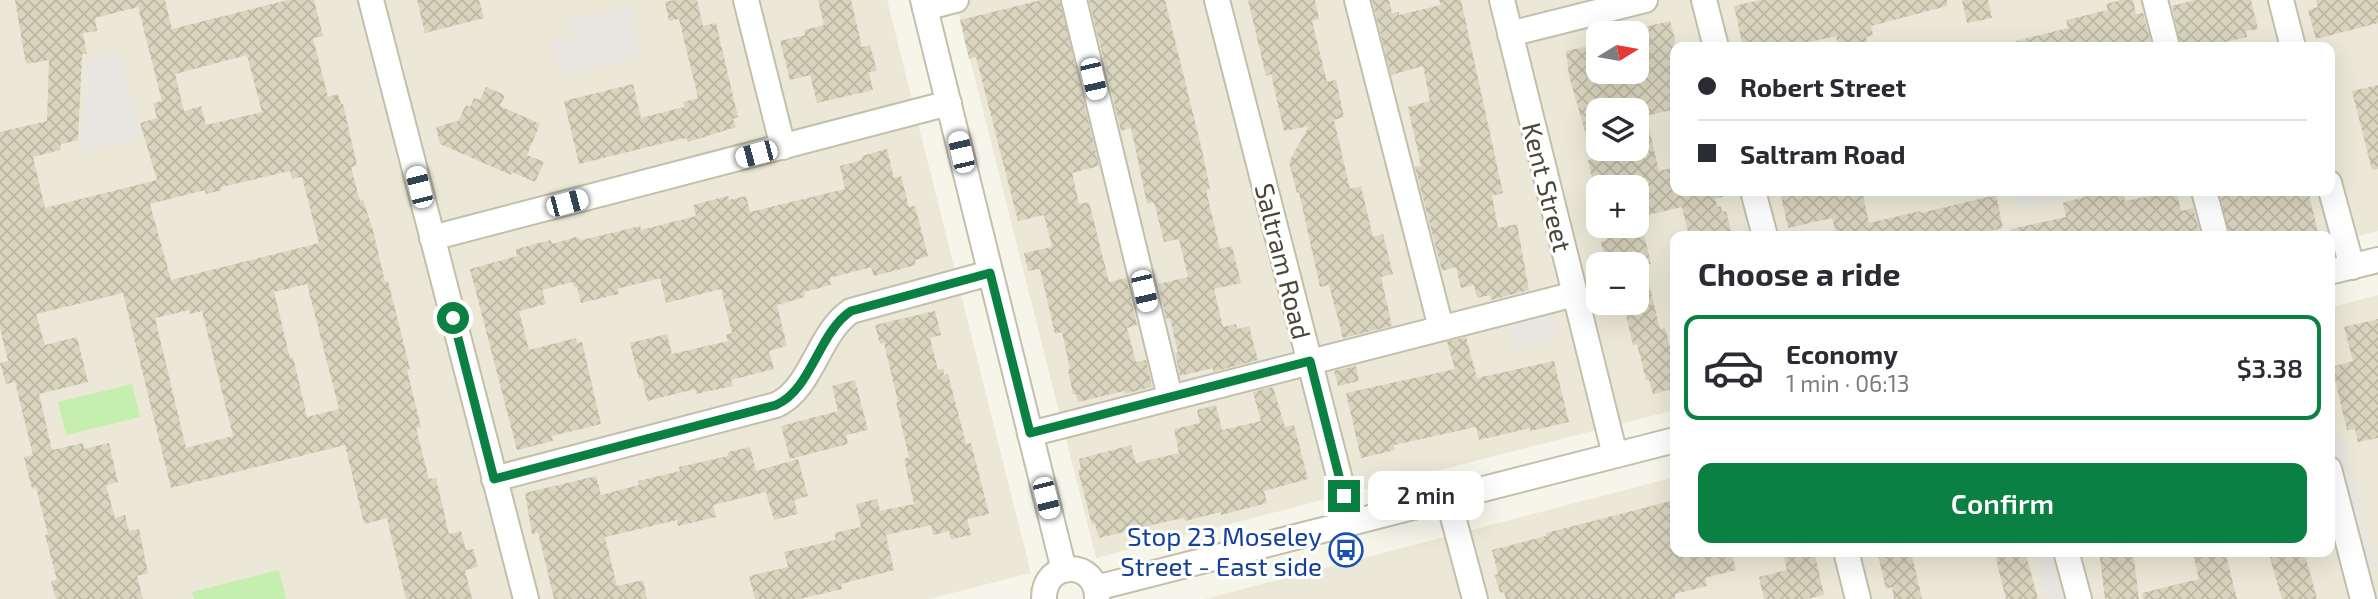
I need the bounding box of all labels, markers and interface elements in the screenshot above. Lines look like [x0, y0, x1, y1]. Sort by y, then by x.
north arrow [1586, 21, 1648, 84]
map controls [1586, 21, 1649, 315]
car [1079, 56, 1108, 102]
text: Robert Street [1740, 71, 1906, 102]
button: layers [1586, 98, 1649, 161]
street label: Kent Street [1517, 119, 1579, 255]
car [947, 129, 976, 175]
car [733, 138, 780, 170]
text: Saltram Road [1740, 138, 1906, 169]
car [404, 164, 435, 210]
button: + [1586, 175, 1649, 238]
street label: Saltram Road [1250, 180, 1318, 342]
car [544, 187, 591, 219]
button: − [1586, 252, 1649, 315]
text: Choose a ride [1698, 254, 1901, 292]
car [1130, 268, 1159, 314]
route start [437, 302, 469, 334]
icon: car [1702, 336, 1765, 399]
text: Economy [1786, 338, 1898, 369]
text: $3.38 [2237, 352, 2303, 383]
text: 1 min · 06:13 [1786, 369, 1910, 397]
button: Confirm [1698, 463, 2307, 543]
callout: 2 min [1368, 472, 1484, 520]
car [1031, 475, 1062, 521]
route end [1328, 480, 1360, 512]
text: 2 min [1397, 481, 1455, 509]
place label: Stop 23 Moseley Street - East side [1120, 520, 1322, 581]
bus stop icon: Stop 23 Moseley Street - East side [1327, 531, 1365, 569]

